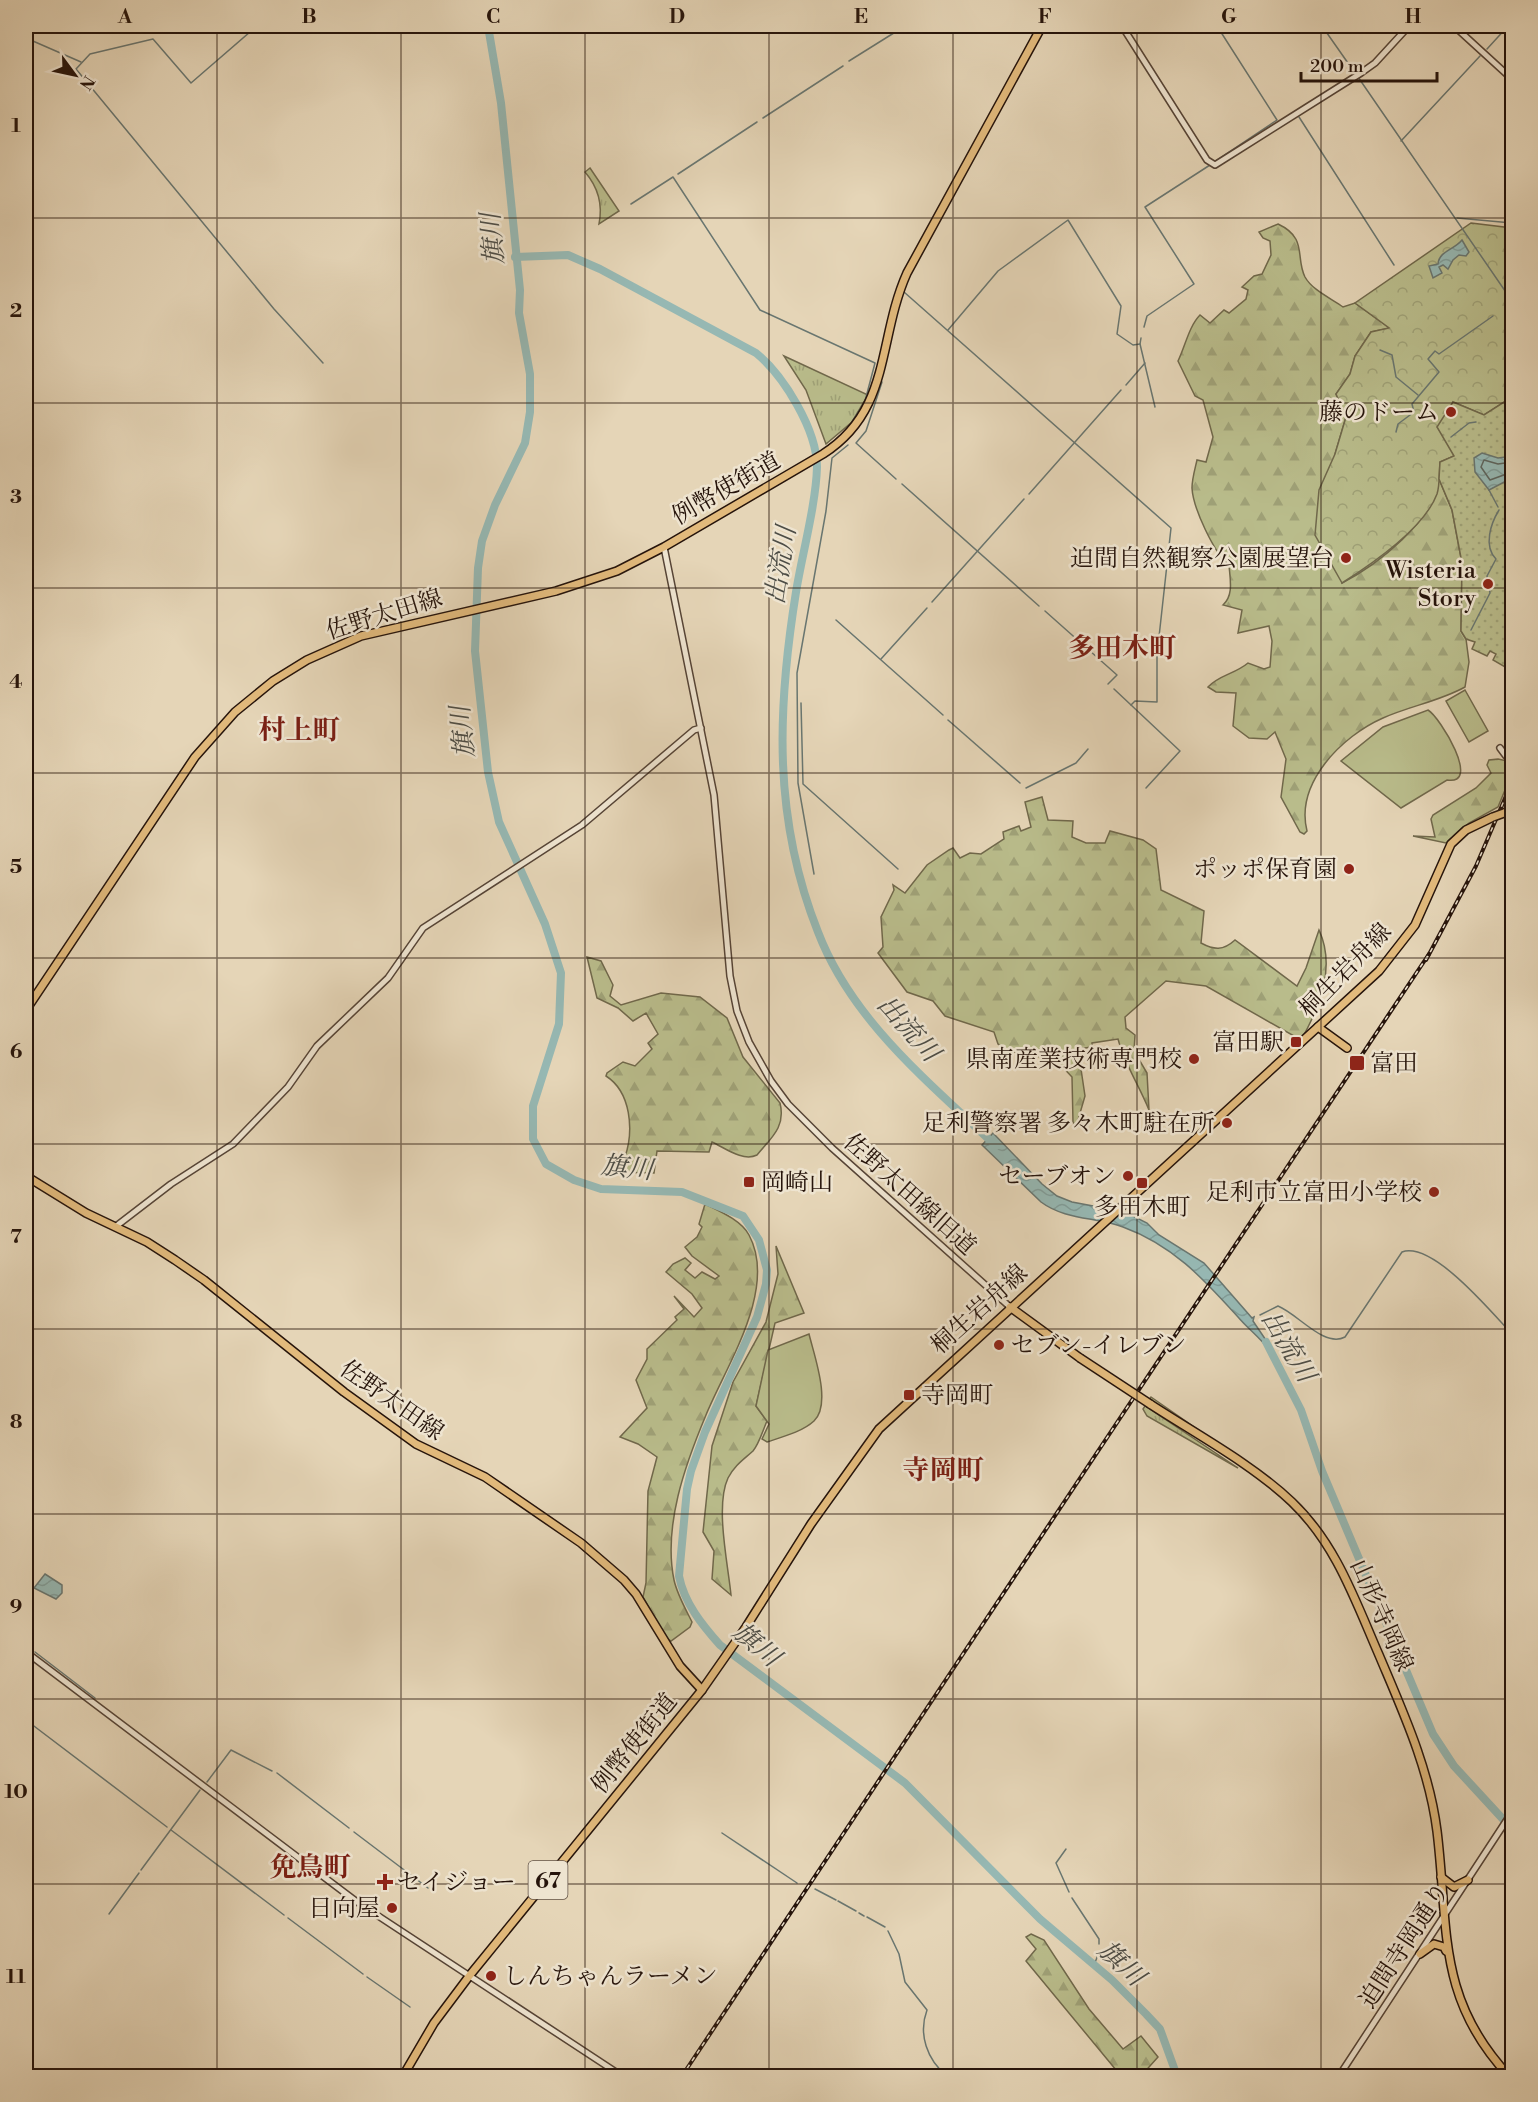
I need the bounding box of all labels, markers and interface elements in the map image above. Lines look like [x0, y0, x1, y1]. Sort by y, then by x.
text: A [117, 5, 133, 30]
text: B [301, 5, 317, 30]
text: C [486, 5, 500, 30]
text: D [669, 5, 685, 30]
text: E [854, 5, 868, 30]
text: F [1038, 5, 1052, 30]
text: G [1221, 5, 1237, 30]
text: H [1405, 5, 1422, 30]
north arrow [45, 45, 105, 105]
scale bar [1301, 45, 1438, 83]
text: 200 m [1310, 55, 1364, 78]
text: N [75, 72, 99, 94]
text: 1 [11, 114, 21, 139]
water label: 旗川 [475, 209, 511, 266]
text: 2 [10, 299, 22, 324]
place label: 藤のドーム [1319, 398, 1439, 428]
marker: 藤のドーム [1444, 405, 1458, 419]
street label: 例幣使街道 [667, 446, 786, 532]
text: 3 [10, 485, 22, 510]
water label: 出流川 [759, 521, 803, 606]
place label: 迫間自然観察公園展望台 [1070, 544, 1334, 574]
marker: 迫間自然観察公園展望台 [1339, 551, 1353, 565]
place label: Wisteria Story [1384, 556, 1477, 614]
marker: Wisteria Story [1481, 577, 1495, 591]
street label: 佐野太田線 [323, 583, 446, 647]
district label: 多田木町 [1068, 632, 1176, 666]
text: 4 [9, 670, 23, 695]
water label: 旗川 [444, 701, 482, 759]
district label: 村上町 [259, 714, 340, 748]
text: 5 [10, 855, 22, 880]
place label: ポッポ保育園 [1193, 855, 1337, 885]
marker: ポッポ保育園 [1342, 862, 1356, 876]
street label: 桐生岩舟線 [1293, 917, 1398, 1024]
water label: 出流川 [870, 989, 948, 1071]
place label: 富田駅 [1212, 1028, 1284, 1058]
marker: 富田駅 [1289, 1035, 1303, 1049]
text: 6 [10, 1040, 23, 1065]
place label: 県南産業技術専門校 [966, 1045, 1182, 1075]
place label: 富田 [1370, 1049, 1418, 1079]
marker: 県南産業技術専門校 [1187, 1052, 1201, 1066]
marker: 富田 [1348, 1054, 1366, 1072]
place label: 足利警察署 多々木町駐在所 [922, 1109, 1215, 1139]
marker: 足利警察署 多々木町駐在所 [1220, 1116, 1234, 1130]
street label: 佐野太田線旧道 [837, 1127, 982, 1262]
water label: 旗川 [599, 1149, 657, 1187]
place label: セーブオン [998, 1162, 1116, 1192]
place label: 岡崎山 [761, 1168, 833, 1198]
marker: セーブオン [1121, 1169, 1135, 1183]
marker: 岡崎山 [742, 1175, 756, 1189]
marker: 多田木町 [1135, 1176, 1149, 1190]
place label: 足利市立富田小学校 [1206, 1178, 1422, 1208]
marker: 足利市立富田小学校 [1427, 1185, 1441, 1199]
place label: 多田木町 [1094, 1193, 1190, 1223]
text: 7 [10, 1225, 22, 1250]
street label: 桐生岩舟線 [925, 1258, 1034, 1361]
water label: 出流川 [1254, 1305, 1323, 1391]
place label: セブン-イレブン [1011, 1331, 1187, 1361]
marker: セブン-イレブン [992, 1338, 1006, 1352]
street label: 佐野太田線 [334, 1354, 449, 1448]
place label: 寺岡町 [921, 1381, 993, 1411]
marker: 寺岡町 [902, 1388, 916, 1402]
text: 8 [10, 1410, 23, 1435]
district label: 寺岡町 [903, 1454, 984, 1488]
street label: 山形寺岡線 [1343, 1554, 1419, 1676]
text: 9 [10, 1595, 22, 1620]
water label: 旗川 [726, 1616, 789, 1676]
street label: 例幣使街道 [585, 1688, 684, 1800]
text: 10 [4, 1780, 28, 1805]
district label: 免鳥町 [270, 1851, 351, 1885]
road number: 67 [528, 1861, 568, 1899]
place label: セイジョー [397, 1868, 516, 1898]
marker: セイジョー [378, 1875, 392, 1889]
street label: 迫間寺岡通り [1353, 1877, 1457, 2014]
place label: 日向屋 [308, 1894, 380, 1924]
marker: 日向屋 [385, 1901, 399, 1915]
water label: 旗川 [1091, 1934, 1153, 1995]
place label: しんちゃんラーメン [503, 1962, 718, 1992]
text: 11 [6, 1965, 26, 1990]
marker: しんちゃんラーメン [484, 1969, 498, 1983]

